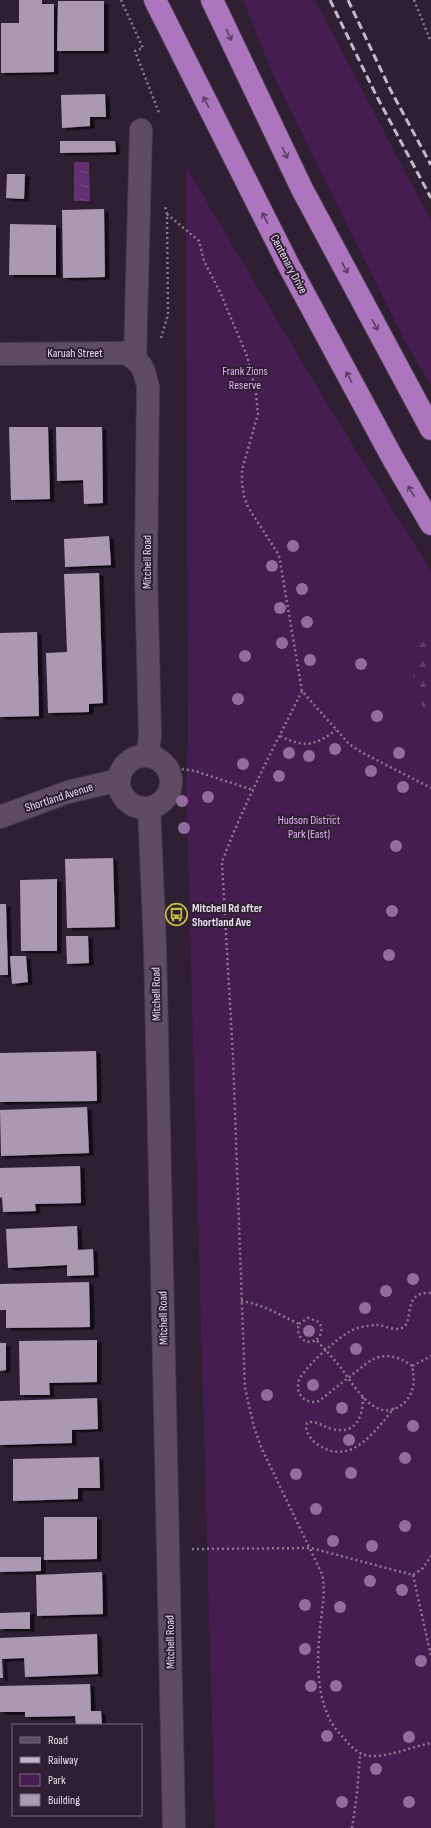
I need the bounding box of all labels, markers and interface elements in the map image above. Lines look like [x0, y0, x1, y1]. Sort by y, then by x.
one-way arrow [226, 29, 233, 41]
one-way arrow [202, 96, 209, 108]
one-way arrow [282, 146, 289, 158]
one-way arrow [260, 212, 268, 224]
street label: Centenary Drive [267, 232, 311, 297]
one-way arrow [341, 262, 349, 274]
one-way arrow [372, 319, 380, 331]
street label: Karuah Street [47, 346, 103, 361]
park label: Frank Zions Reserve [222, 364, 268, 393]
one-way arrow [344, 371, 352, 383]
one-way arrow [407, 485, 415, 497]
street label: Mitchell Road [140, 535, 155, 589]
street label: Shortland Avenue [23, 779, 95, 816]
park label: Hudson District Park (East) [278, 813, 341, 842]
place label: Mitchell Rd after Shortland Ave [192, 901, 263, 930]
bus stop icon: Mitchell Rd after Shortland Ave [164, 902, 190, 928]
street label: Mitchell Road [149, 967, 164, 1021]
street label: Mitchell Road [156, 1291, 171, 1345]
street label: Mitchell Road [163, 1615, 178, 1669]
legend [12, 1724, 142, 1816]
text: Road [48, 1733, 68, 1748]
text: Railway [48, 1753, 79, 1768]
text: Park [48, 1773, 66, 1788]
text: Building [48, 1793, 80, 1808]

